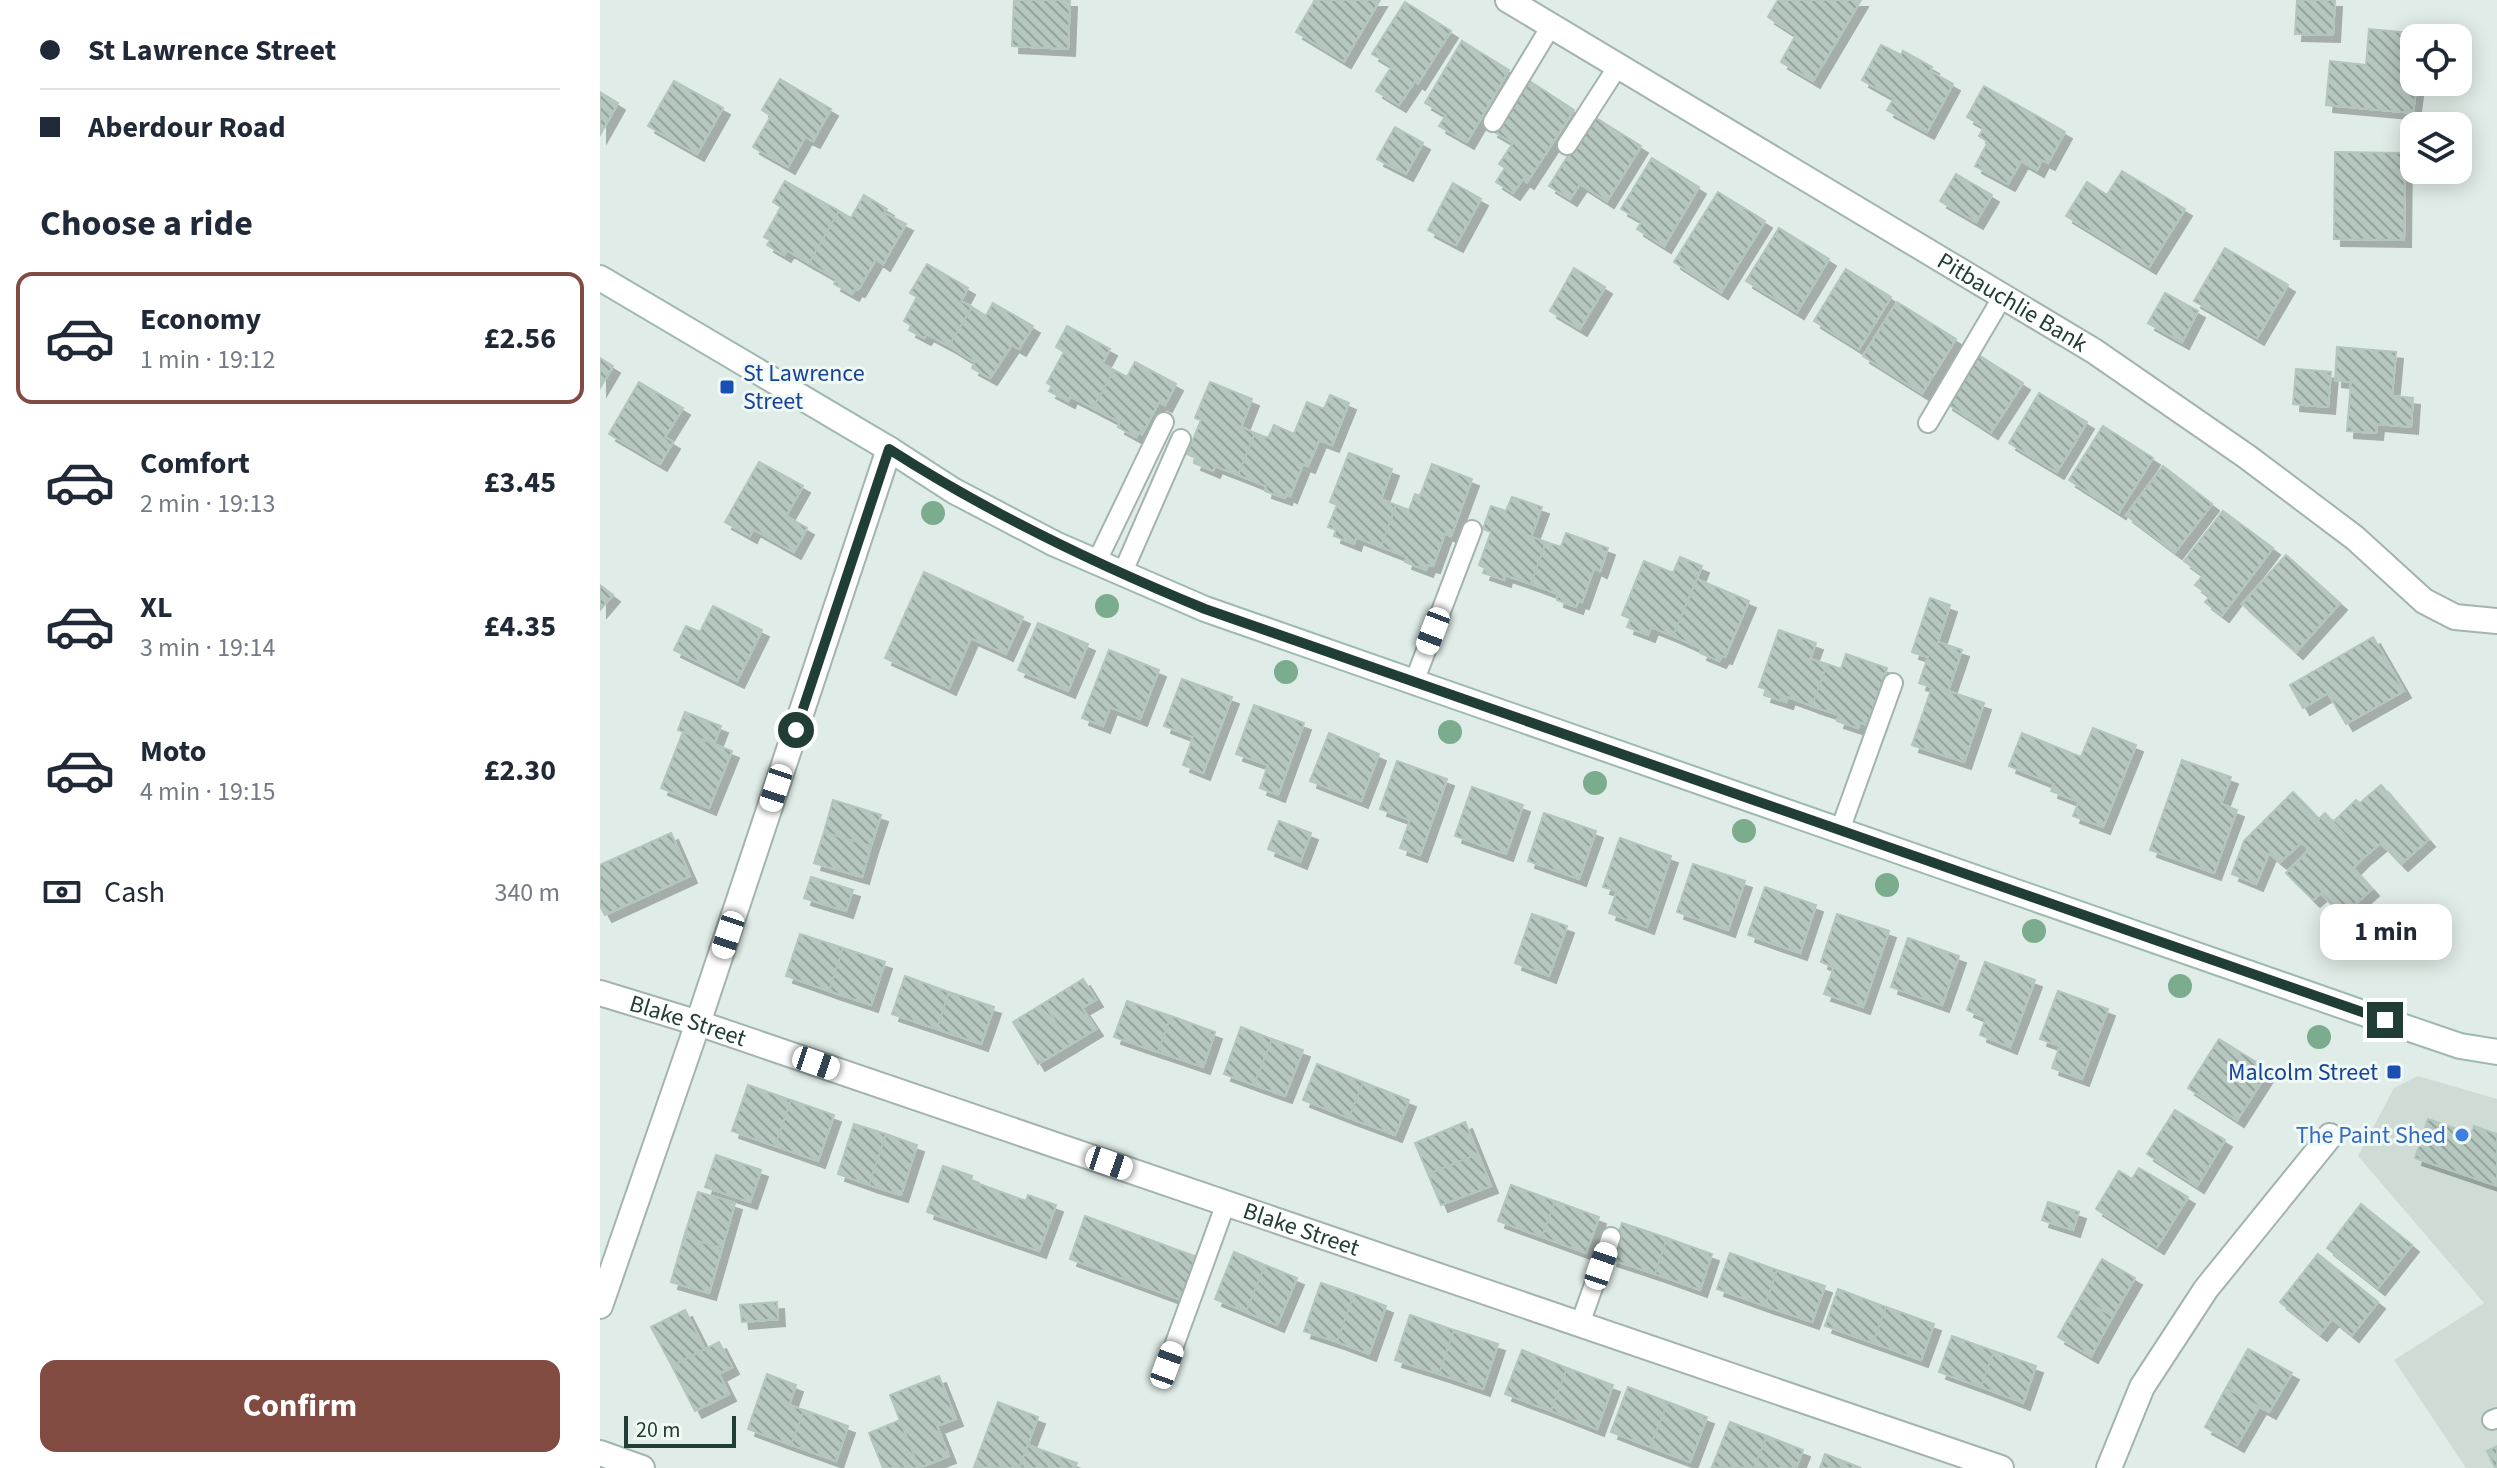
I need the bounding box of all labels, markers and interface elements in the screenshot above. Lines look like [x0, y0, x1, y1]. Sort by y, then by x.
map controls [2400, 24, 2472, 184]
button: locate [2400, 24, 2472, 96]
text: St Lawrence Street [88, 29, 336, 72]
text: Aberdour Road [88, 106, 286, 149]
button: layers [2400, 112, 2472, 184]
text: Choose a ride [40, 198, 253, 249]
street label: Pitbauchlie Bank [1931, 244, 2094, 361]
text: Economy [140, 298, 261, 341]
icon: car [44, 302, 116, 374]
text: £2.56 [484, 317, 556, 360]
text: 1 min · 19:12 [140, 341, 275, 378]
place label: St Lawrence Street [743, 356, 865, 419]
marker: St Lawrence Street [718, 378, 736, 396]
text: Comfort [140, 442, 250, 485]
icon: car [44, 446, 116, 518]
text: £3.45 [484, 461, 556, 504]
text: 2 min · 19:13 [140, 485, 275, 522]
text: XL [140, 586, 173, 629]
icon: car [44, 590, 116, 662]
car [1413, 604, 1453, 658]
text: £4.35 [484, 605, 556, 648]
text: 3 min · 19:14 [140, 629, 275, 666]
route start [778, 712, 814, 748]
text: Moto [140, 730, 206, 773]
icon: car [44, 734, 116, 806]
text: £2.30 [484, 749, 556, 792]
car [757, 761, 795, 815]
text: 4 min · 19:15 [140, 773, 275, 810]
icon: cash [40, 870, 84, 914]
text: Cash [104, 871, 165, 914]
text: 340 m [494, 874, 560, 911]
callout: 1 min [2319, 904, 2451, 960]
car [709, 908, 747, 962]
text: 1 min [2354, 913, 2418, 950]
street label: Blake Street [625, 986, 751, 1056]
route end [2367, 1002, 2403, 1038]
car [789, 1044, 843, 1082]
place label: Malcolm Street [2228, 1055, 2378, 1090]
marker: Malcolm Street [2385, 1063, 2403, 1081]
place label: The Paint Shed [2296, 1118, 2446, 1153]
marker: The Paint Shed [2453, 1126, 2471, 1144]
car [1082, 1144, 1136, 1182]
street label: Blake Street [1239, 1193, 1364, 1265]
car [1582, 1239, 1620, 1293]
car [1148, 1338, 1186, 1392]
button: Confirm [40, 1360, 560, 1452]
scale bar [624, 1412, 736, 1448]
text: 20 m [636, 1414, 681, 1446]

